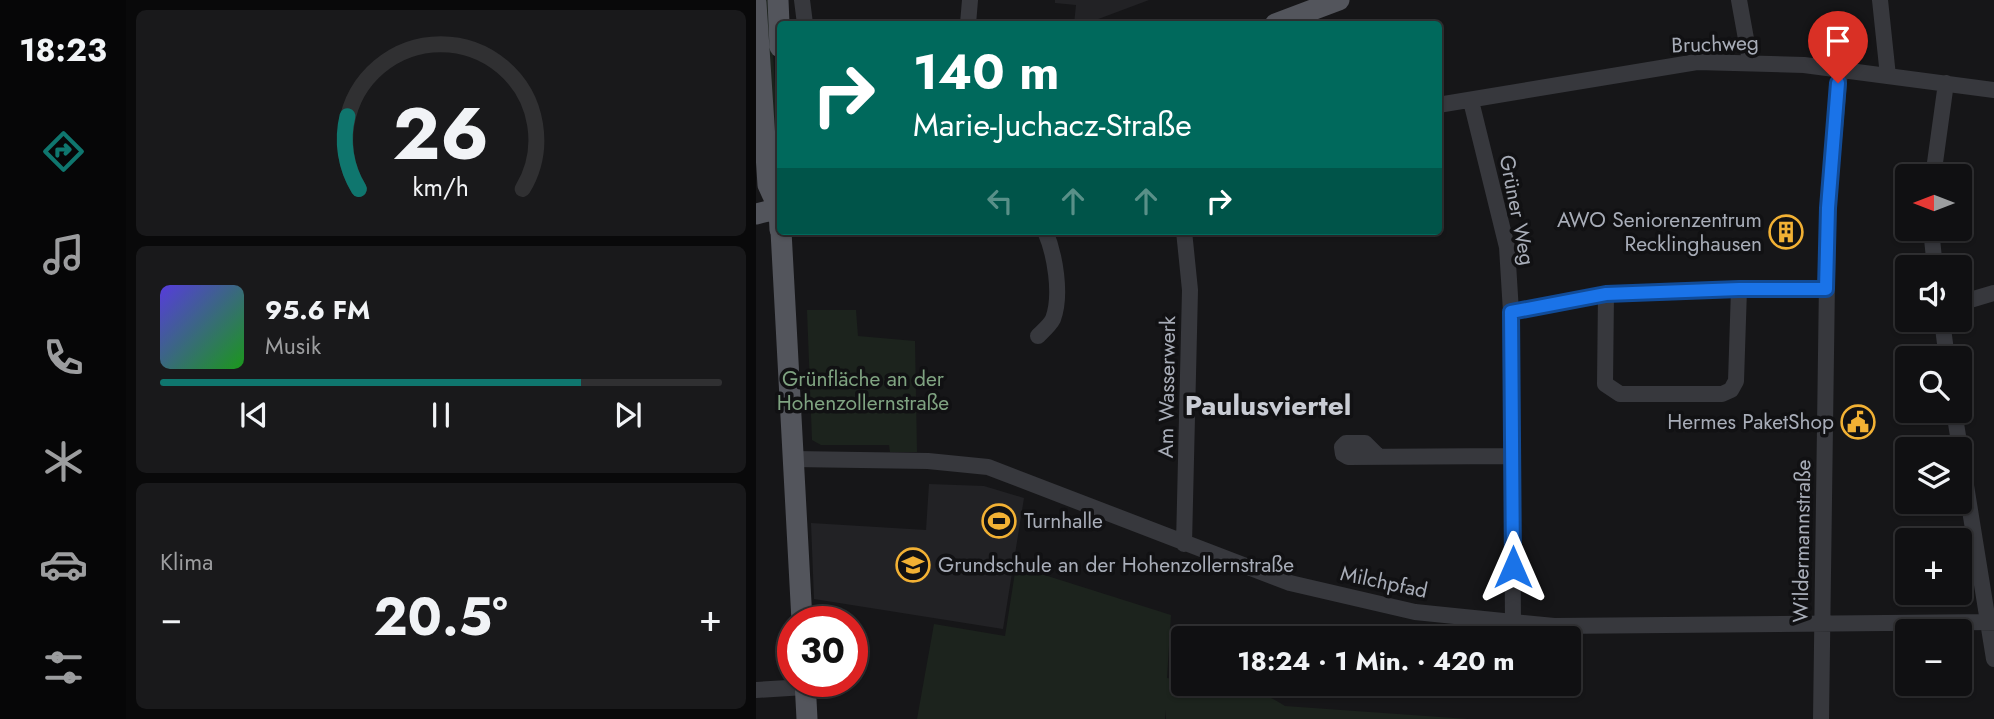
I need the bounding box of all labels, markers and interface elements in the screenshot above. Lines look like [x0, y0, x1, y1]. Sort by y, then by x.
pin [1808, 11, 1868, 83]
icon: arrive [1819, 22, 1857, 60]
text: 18:23 [19, 27, 107, 73]
street label: Bruchweg [1671, 27, 1759, 61]
text: 140 m [913, 37, 1059, 107]
icon: right [798, 49, 889, 140]
text: 26 [393, 82, 489, 187]
text: Marie-Juchacz-Straße [913, 102, 1192, 148]
icon: directions [39, 127, 88, 176]
street label: Grüner Weg [1492, 152, 1542, 268]
north arrow [1895, 164, 1972, 242]
map controls [1895, 164, 1972, 696]
text: km/h [413, 169, 469, 205]
icon: left [981, 182, 1019, 220]
icon: ahead [1054, 182, 1092, 220]
icon: ahead [1127, 182, 1165, 220]
icon: right [1200, 182, 1238, 220]
place label: AWO Seniorenzentrum Recklinghausen [1557, 205, 1762, 259]
building icon: AWO Seniorenzentrum Recklinghausen [1767, 213, 1805, 251]
icon: music [39, 230, 88, 279]
button: sound [1895, 255, 1972, 332]
text: 95.6 FM [265, 291, 370, 329]
street label: Am Wasserwerk [1151, 315, 1183, 458]
text: Musik [265, 329, 321, 363]
icon: phone [39, 333, 88, 382]
button: search [1895, 346, 1972, 423]
park label: Grünfläche an der Hohenzollernstraße [777, 364, 949, 418]
district label: Paulusviertel [1185, 385, 1351, 426]
icon: previous [235, 396, 273, 434]
icon: pause [422, 396, 460, 434]
icon: next [609, 396, 647, 434]
public building icon: Hermes PaketShop [1839, 403, 1877, 441]
place label: Hermes PaketShop [1667, 407, 1834, 437]
icon: climate [39, 437, 88, 486]
button: layers [1895, 437, 1972, 514]
street label: Wildermannstraße [1786, 459, 1818, 623]
sports icon: Turnhalle [980, 502, 1018, 540]
place label: Turnhalle [1024, 506, 1103, 536]
button: + [1895, 528, 1972, 605]
position arrow [1476, 530, 1550, 604]
icon: car [39, 540, 88, 589]
text: Klima [160, 545, 213, 579]
school or university icon: Grundschule an der Hohenzollernstraße [894, 546, 932, 584]
place label: Grundschule an der Hohenzollernstraße [938, 550, 1294, 580]
street label: Milchpfad [1338, 558, 1430, 606]
text: 20.5° [373, 579, 508, 655]
text: − [160, 590, 182, 645]
text: + [699, 590, 722, 645]
speed limit sign: 30 [777, 606, 868, 697]
button: − [1895, 619, 1972, 696]
text: 18:24 · 1 Min. · 420 m [1237, 642, 1515, 680]
icon: filters [39, 643, 88, 692]

